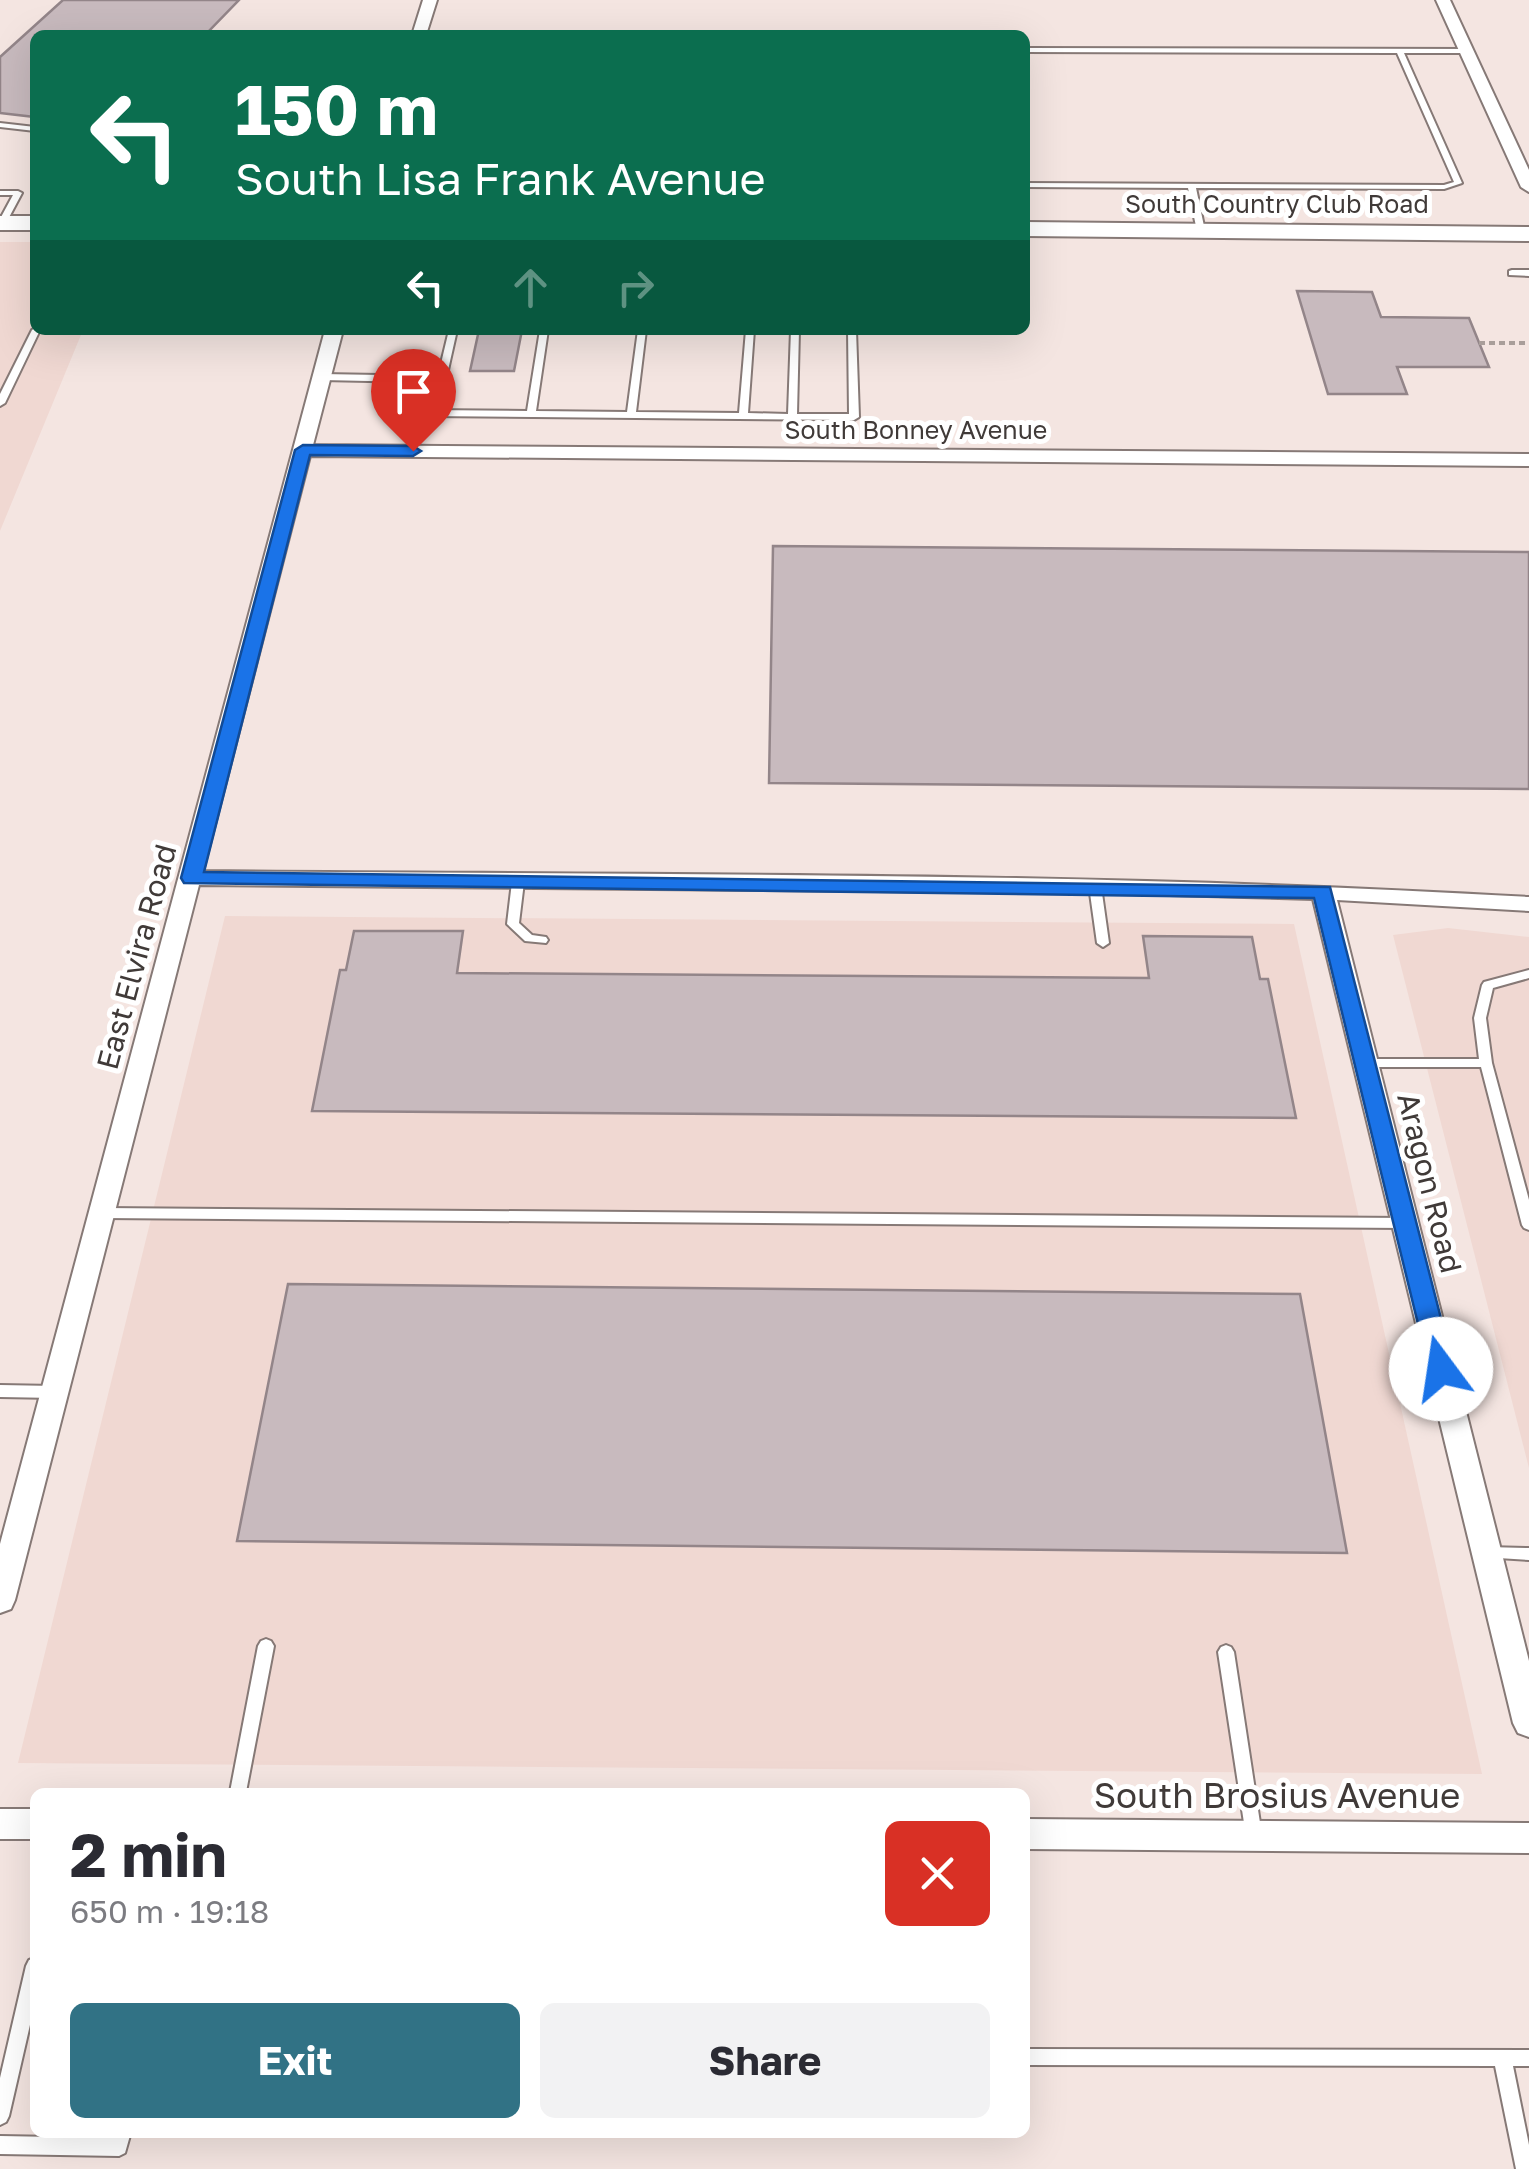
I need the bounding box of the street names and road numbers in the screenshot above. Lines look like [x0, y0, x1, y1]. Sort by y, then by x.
street label: South Country Club Road [1125, 188, 1429, 219]
street label: South Bonney Avenue [785, 414, 1047, 445]
street label: East Elvira Road [89, 840, 183, 1073]
street label: Aragon Road [1390, 1089, 1470, 1277]
street label: South Brosius Avenue [1094, 1774, 1460, 1816]

